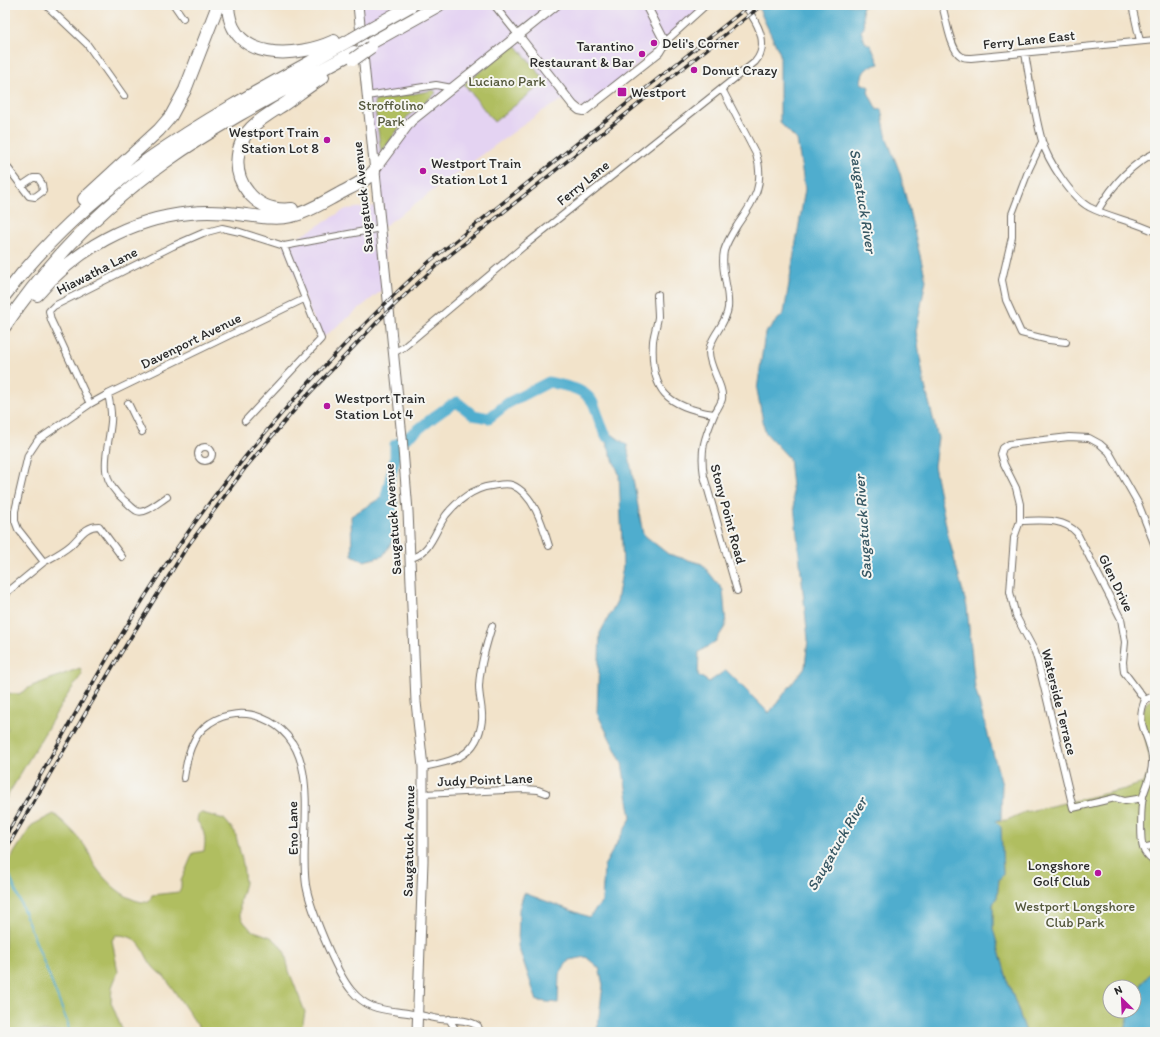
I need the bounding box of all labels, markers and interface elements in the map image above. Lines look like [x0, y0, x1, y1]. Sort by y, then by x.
street label: Ferry Lane East [982, 27, 1076, 53]
place label: Deli's Corner [662, 35, 740, 52]
place label: Tarantino Restaurant & Bar [530, 38, 634, 71]
marker: Deli's Corner [649, 38, 659, 48]
marker: Tarantino Restaurant & Bar [637, 49, 647, 59]
place label: Donut Crazy [702, 62, 778, 79]
marker: Donut Crazy [689, 65, 699, 75]
park label: Luciano Park [468, 73, 547, 90]
place label: Westport [631, 84, 686, 101]
marker: Westport [616, 86, 628, 98]
park label: Stroffolino Park [358, 97, 424, 130]
place label: Westport Train Station Lot 8 [229, 124, 319, 157]
marker: Westport Train Station Lot 8 [322, 135, 332, 145]
street label: Saugatuck Avenue [349, 140, 377, 253]
water label: Saugatuck River [846, 148, 880, 256]
place label: Westport Train Station Lot 1 [431, 155, 521, 188]
street label: Ferry Lane [553, 157, 613, 209]
marker: Westport Train Station Lot 1 [418, 166, 428, 176]
street label: Hiawatha Lane [54, 243, 141, 299]
street label: Davenport Avenue [138, 309, 244, 373]
place label: Westport Train Station Lot 4 [335, 390, 425, 423]
marker: Westport Train Station Lot 4 [322, 401, 332, 411]
street label: Saugatuck Avenue [381, 462, 405, 575]
street label: Stony Point Road [706, 462, 750, 566]
water label: Saugatuck River [850, 472, 876, 580]
street label: Glen Drive [1095, 551, 1137, 615]
street label: Waterside Terrace [1038, 647, 1081, 757]
street label: Judy Point Lane [437, 770, 533, 790]
street label: Saugatuck Avenue [400, 785, 418, 897]
water label: Saugatuck River [803, 792, 872, 894]
street label: Eno Lane [284, 801, 302, 855]
place label: Longshore Golf Club [1028, 857, 1090, 890]
marker: Longshore Golf Club [1093, 868, 1103, 878]
park label: Westport Longshore Club Park [1015, 898, 1136, 931]
north arrow [1102, 979, 1142, 1019]
text: N [1112, 983, 1124, 998]

